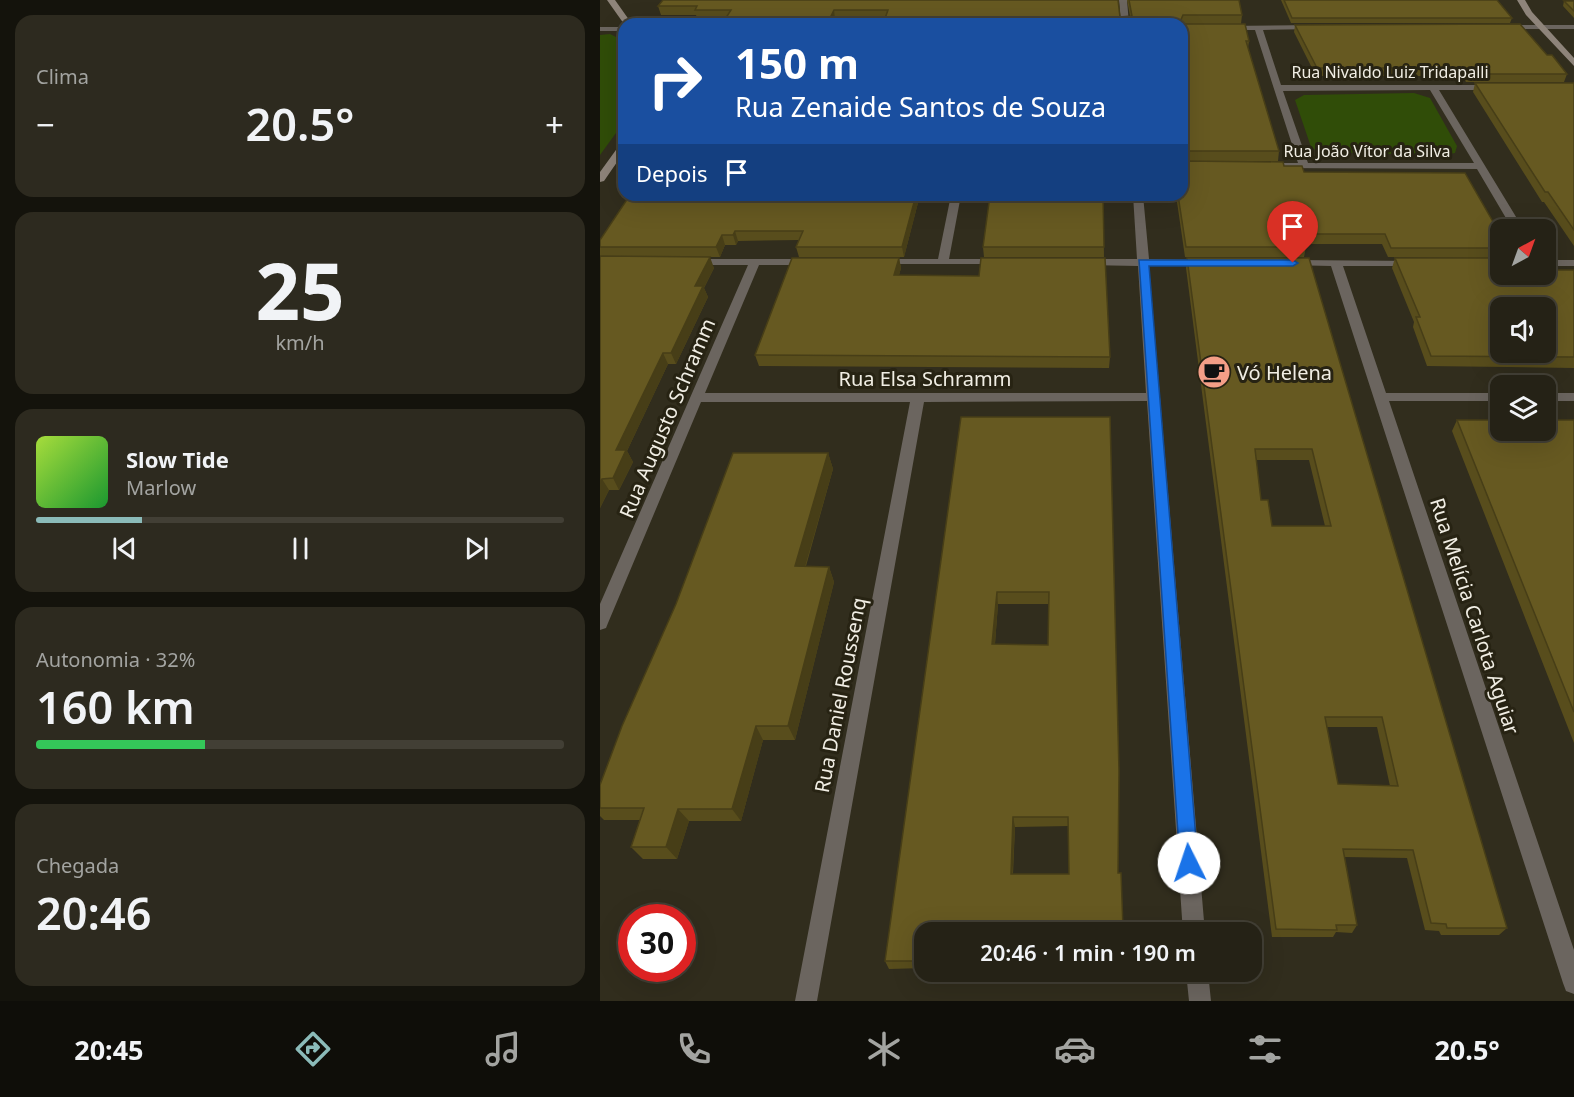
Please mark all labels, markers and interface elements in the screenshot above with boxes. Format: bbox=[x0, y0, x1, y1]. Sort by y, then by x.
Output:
text: 150 m bbox=[735, 34, 859, 91]
icon: right bbox=[636, 42, 714, 120]
street label: Rua Nivaldo Luiz Tridapalli bbox=[1291, 61, 1489, 83]
text: Clima bbox=[36, 63, 89, 90]
text: Rua Zenaide Santos de Souza bbox=[735, 88, 1106, 125]
text: 20.5° bbox=[246, 93, 354, 154]
text: − bbox=[36, 102, 55, 147]
text: + bbox=[545, 102, 564, 147]
street label: Rua João Vítor da Silva bbox=[1284, 140, 1450, 162]
icon: arrive bbox=[720, 156, 753, 189]
text: Depois bbox=[636, 158, 708, 188]
pin bbox=[1267, 201, 1318, 263]
icon: arrive bbox=[1276, 210, 1309, 243]
north arrow bbox=[1490, 219, 1556, 285]
map controls bbox=[1490, 219, 1556, 441]
text: 25 bbox=[255, 237, 345, 343]
button: sound bbox=[1490, 297, 1556, 363]
street label: Rua Augusto Schramm bbox=[613, 314, 721, 522]
text: km/h bbox=[275, 329, 325, 356]
cafe icon: Vó Helena bbox=[1196, 354, 1232, 390]
place label: Vó Helena bbox=[1237, 359, 1332, 386]
street label: Rua Elsa Schramm bbox=[839, 365, 1011, 392]
button: layers bbox=[1490, 375, 1556, 441]
text: Slow Tide bbox=[126, 444, 229, 474]
text: Marlow bbox=[126, 474, 196, 501]
street label: Rua Melícia Carlota Aguiar bbox=[1424, 494, 1526, 738]
icon: previous bbox=[108, 532, 141, 565]
icon: pause bbox=[284, 532, 317, 565]
icon: next bbox=[460, 532, 493, 565]
street label: Rua Daniel Roussenq bbox=[808, 595, 872, 795]
text: Autonomia · 32% bbox=[36, 646, 195, 673]
text: 160 km bbox=[36, 676, 195, 737]
position arrow bbox=[1157, 831, 1221, 895]
text: Chegada bbox=[36, 852, 119, 879]
text: 20:46 bbox=[36, 882, 151, 943]
speed limit sign: 30 bbox=[618, 904, 696, 982]
text: 20:46 · 1 min · 190 m bbox=[980, 937, 1196, 967]
icon: directions bbox=[292, 1028, 334, 1070]
icon: music bbox=[482, 1028, 524, 1070]
icon: phone bbox=[673, 1028, 715, 1070]
icon: climate bbox=[863, 1028, 905, 1070]
icon: car bbox=[1054, 1028, 1096, 1070]
icon: filters bbox=[1244, 1028, 1286, 1070]
text: 20:45 bbox=[74, 1031, 144, 1068]
text: 20.5° bbox=[1434, 1031, 1500, 1068]

